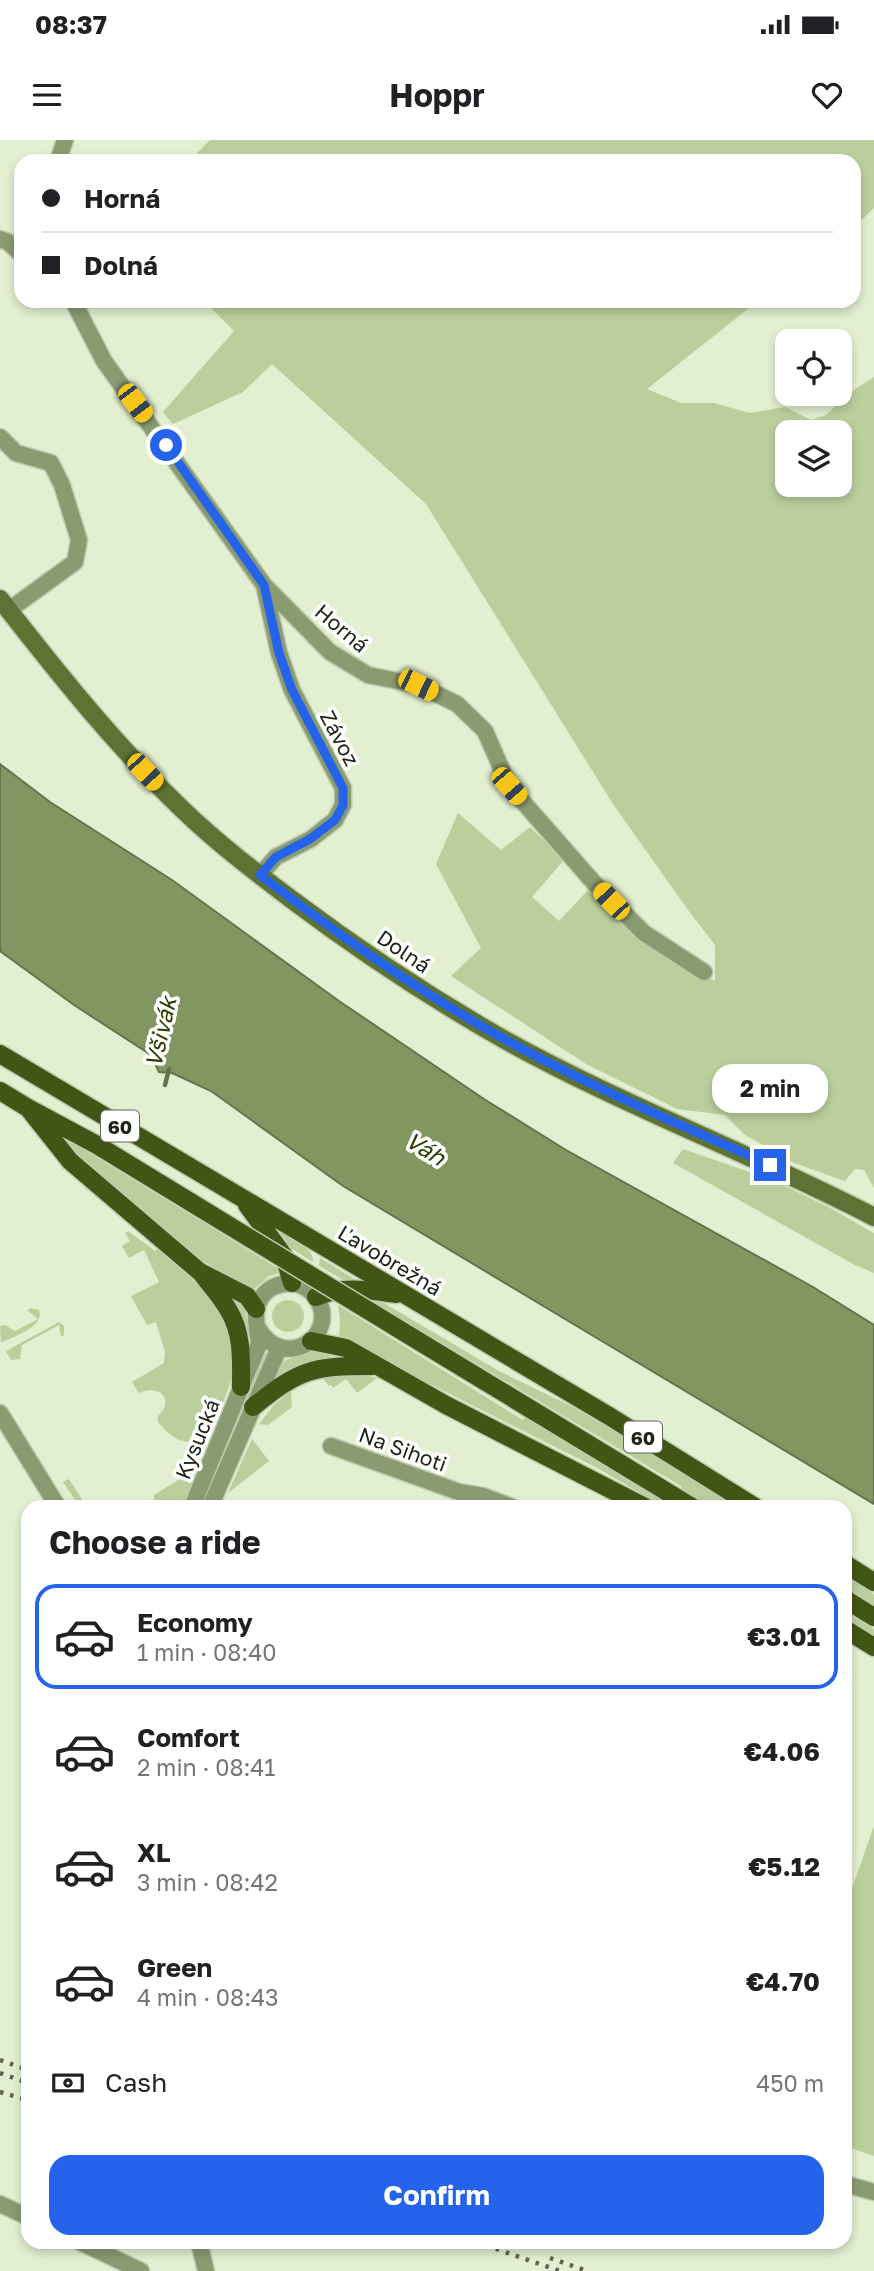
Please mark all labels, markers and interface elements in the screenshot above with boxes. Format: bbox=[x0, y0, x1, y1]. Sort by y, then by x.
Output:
text: 08:37 bbox=[35, 9, 107, 40]
icon: menu bbox=[28, 76, 66, 114]
text: Hoppr bbox=[389, 76, 485, 114]
icon: heart bbox=[808, 76, 846, 114]
text: Horná bbox=[84, 183, 160, 214]
text: Dolná bbox=[84, 250, 158, 281]
map controls bbox=[775, 329, 852, 497]
button: locate bbox=[775, 329, 852, 406]
car bbox=[114, 380, 157, 426]
button: layers bbox=[775, 420, 852, 497]
route start bbox=[150, 429, 182, 461]
street label: Horná bbox=[310, 598, 374, 658]
car bbox=[395, 666, 442, 704]
street label: Závoz bbox=[315, 706, 365, 770]
car bbox=[123, 749, 168, 795]
car bbox=[488, 763, 531, 809]
car bbox=[589, 879, 634, 923]
street label: Dolná bbox=[372, 924, 436, 978]
water label: Všivák bbox=[138, 992, 182, 1070]
callout: 2 min bbox=[712, 1063, 828, 1112]
text: 2 min bbox=[740, 1074, 800, 1102]
road number: 60 bbox=[101, 1110, 139, 1142]
water label: Váh bbox=[401, 1125, 452, 1171]
route end bbox=[754, 1149, 786, 1181]
street label: Ľavobrežná bbox=[334, 1219, 446, 1301]
street label: Kysucká bbox=[169, 1395, 225, 1483]
street label: Na Sihoti bbox=[355, 1421, 451, 1477]
road number: 60 bbox=[624, 1422, 662, 1452]
text: Choose a ride bbox=[49, 1523, 261, 1561]
icon: car bbox=[53, 1605, 116, 1668]
text: Economy bbox=[137, 1607, 253, 1638]
text: €3.01 bbox=[747, 1621, 820, 1652]
text: 1 min · 08:40 bbox=[137, 1638, 276, 1666]
icon: car bbox=[53, 1720, 116, 1783]
text: Comfort bbox=[137, 1722, 240, 1753]
text: €4.06 bbox=[744, 1736, 820, 1767]
text: 2 min · 08:41 bbox=[137, 1753, 276, 1781]
icon: car bbox=[53, 1835, 116, 1898]
text: XL bbox=[137, 1837, 171, 1868]
text: €5.12 bbox=[748, 1851, 820, 1882]
text: 3 min · 08:42 bbox=[137, 1868, 278, 1896]
icon: car bbox=[53, 1950, 116, 2013]
text: Green bbox=[137, 1952, 212, 1983]
text: €4.70 bbox=[746, 1966, 820, 1997]
text: 4 min · 08:43 bbox=[137, 1983, 279, 2011]
icon: cash bbox=[49, 2064, 87, 2102]
text: Cash bbox=[105, 2067, 167, 2098]
text: 450 m bbox=[756, 2069, 824, 2097]
button: Confirm bbox=[49, 2155, 824, 2235]

